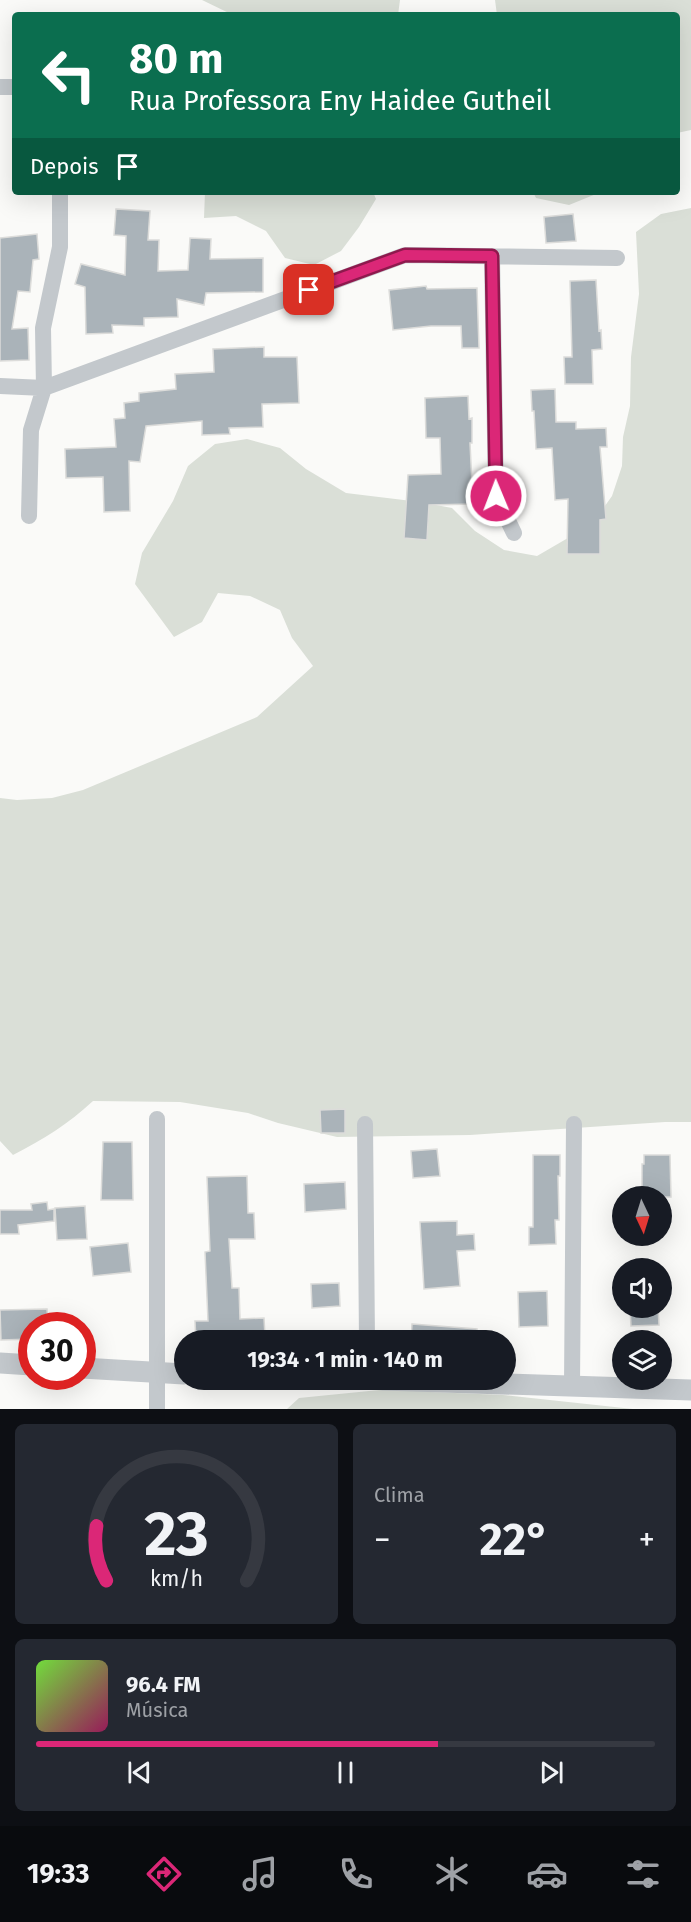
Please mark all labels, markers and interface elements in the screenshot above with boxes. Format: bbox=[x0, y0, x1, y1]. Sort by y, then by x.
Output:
text: 80 m bbox=[129, 34, 223, 84]
icon: left bbox=[30, 36, 108, 114]
text: Rua Professora Eny Haidee Gutheil bbox=[129, 85, 551, 117]
icon: arrive bbox=[111, 150, 144, 183]
text: Depois bbox=[30, 153, 99, 180]
pin bbox=[283, 264, 334, 315]
icon: arrive bbox=[292, 273, 325, 306]
position arrow bbox=[464, 464, 528, 528]
north arrow bbox=[612, 1186, 672, 1246]
map controls bbox=[612, 1186, 672, 1390]
button: sound bbox=[612, 1258, 672, 1318]
speed limit sign: 30 bbox=[18, 1312, 96, 1390]
button: layers bbox=[612, 1330, 672, 1390]
text: 19:34 · 1 min · 140 m bbox=[247, 1346, 443, 1373]
text: Clima bbox=[374, 1483, 425, 1507]
text: 23 bbox=[144, 1497, 209, 1572]
text: 22° bbox=[480, 1513, 550, 1567]
text: − bbox=[374, 1520, 391, 1560]
text: + bbox=[639, 1520, 655, 1560]
text: km/h bbox=[150, 1566, 203, 1592]
text: 96.4 FM bbox=[126, 1671, 201, 1698]
text: Música bbox=[126, 1698, 188, 1722]
icon: previous bbox=[123, 1756, 156, 1789]
icon: pause bbox=[329, 1756, 362, 1789]
icon: next bbox=[535, 1756, 568, 1789]
icon: directions bbox=[143, 1853, 185, 1895]
icon: music bbox=[239, 1853, 281, 1895]
icon: phone bbox=[335, 1853, 377, 1895]
icon: climate bbox=[431, 1853, 473, 1895]
icon: car bbox=[526, 1853, 568, 1895]
icon: filters bbox=[622, 1853, 664, 1895]
text: 19:33 bbox=[27, 1858, 90, 1890]

